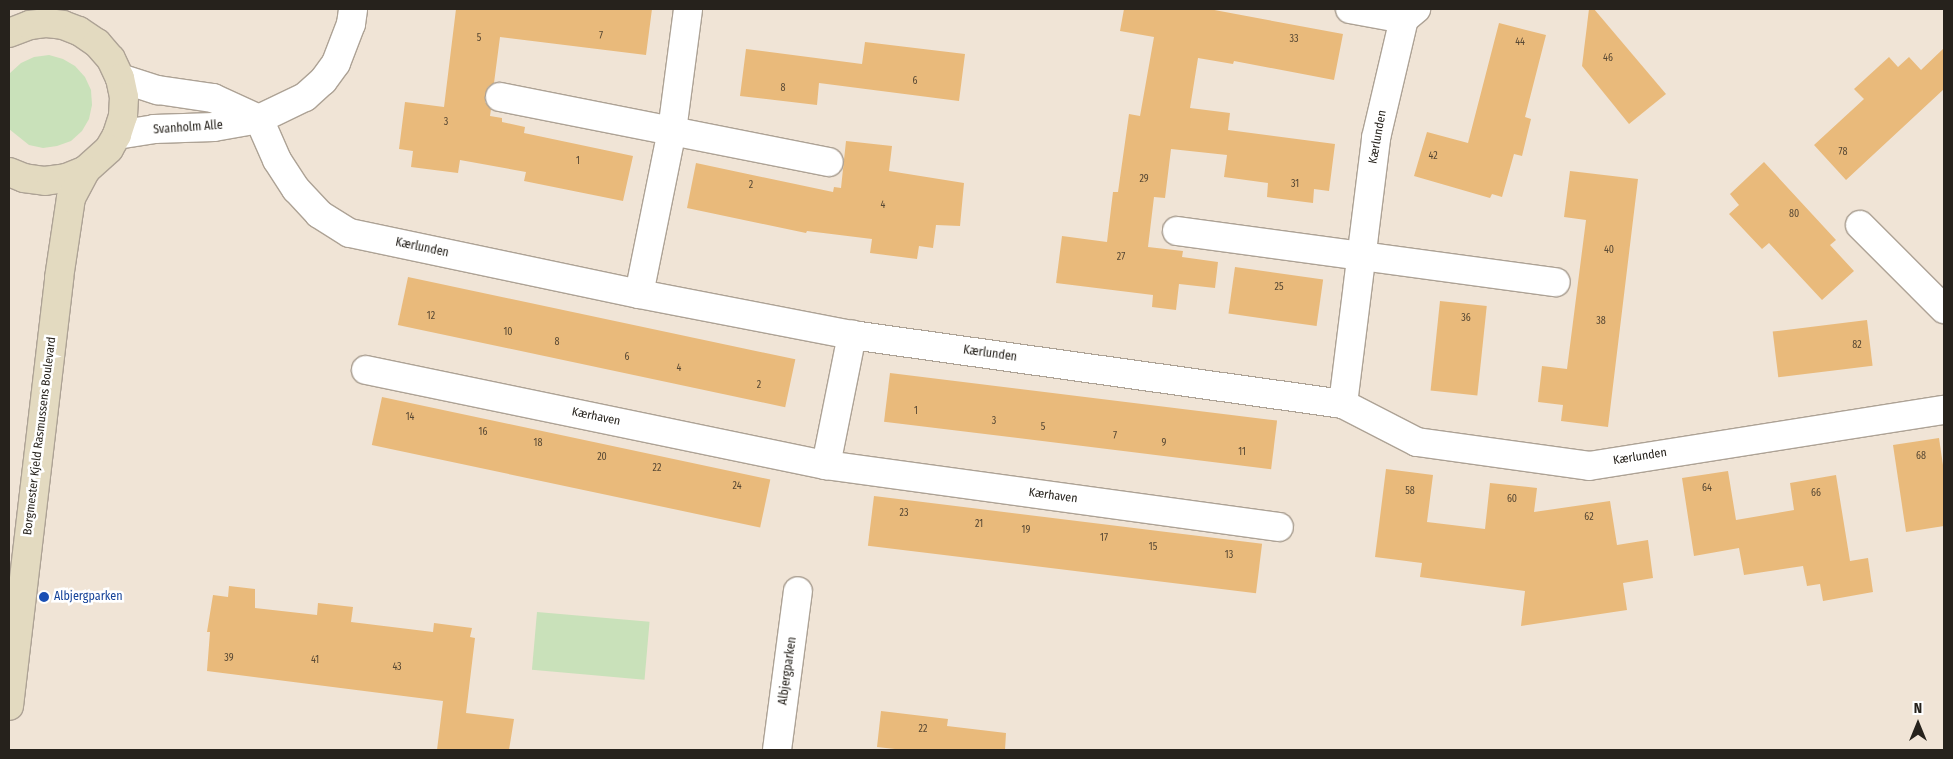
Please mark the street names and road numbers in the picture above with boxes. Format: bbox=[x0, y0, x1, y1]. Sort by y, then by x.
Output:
street label: Kærlunden bbox=[1366, 109, 1390, 165]
street label: Svanholm Alle bbox=[153, 118, 223, 138]
street label: Kærlunden bbox=[394, 235, 450, 261]
street label: Borgmester Kjeld Rasmussens Boulevard bbox=[21, 336, 59, 536]
street label: Kærlunden bbox=[962, 343, 1018, 365]
street label: Kærhaven bbox=[570, 405, 622, 429]
street label: Kærlunden bbox=[1612, 446, 1668, 468]
street label: Kærhaven bbox=[1028, 485, 1078, 507]
street label: Albjergparken bbox=[776, 636, 800, 706]

